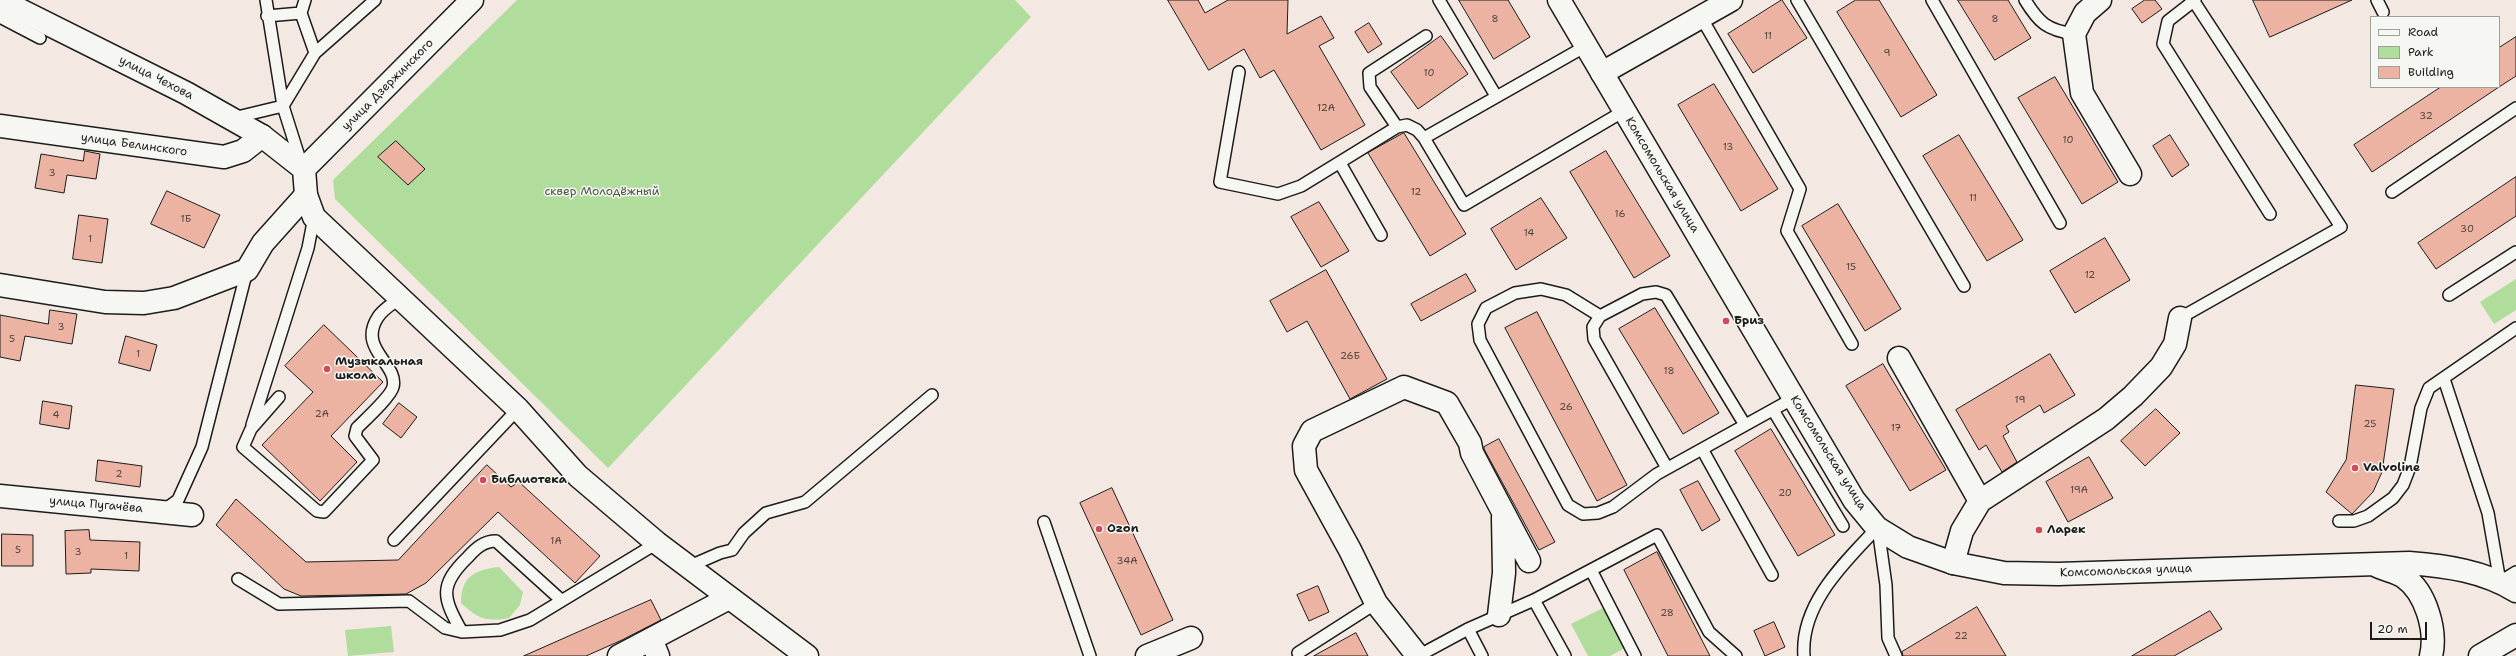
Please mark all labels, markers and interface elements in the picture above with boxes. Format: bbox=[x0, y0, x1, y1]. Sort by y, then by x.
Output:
house number: 8 bbox=[1492, 13, 1498, 25]
house number: 8 bbox=[1992, 13, 1998, 25]
legend bbox=[2370, 16, 2500, 88]
text: Road bbox=[2408, 24, 2438, 40]
house number: 11 bbox=[1764, 30, 1772, 42]
street label: улица Дзержинского bbox=[339, 36, 437, 134]
text: Park bbox=[2408, 44, 2434, 60]
house number: 9 bbox=[1884, 47, 1890, 59]
street label: улица Чехова bbox=[116, 53, 196, 103]
text: Building bbox=[2408, 64, 2454, 80]
house number: 10 bbox=[1424, 67, 1434, 79]
house number: 12А bbox=[1317, 102, 1335, 114]
house number: 32 bbox=[2419, 110, 2433, 122]
street label: Комсомольская улица bbox=[1622, 115, 1702, 235]
street label: улица Белинского bbox=[80, 130, 188, 160]
house number: 10 bbox=[2063, 134, 2073, 146]
house number: 13 bbox=[1723, 141, 1733, 153]
house number: 3 bbox=[49, 167, 55, 179]
park label: сквер Молодёжный bbox=[544, 185, 660, 199]
house number: 12 bbox=[1411, 186, 1421, 198]
house number: 11 bbox=[1969, 192, 1977, 204]
house number: 16 bbox=[1615, 208, 1625, 220]
house number: 1Б bbox=[181, 213, 191, 225]
house number: 30 bbox=[2460, 223, 2474, 235]
house number: 14 bbox=[1524, 227, 1534, 239]
house number: 1 bbox=[88, 233, 92, 245]
house number: 15 bbox=[1846, 261, 1856, 273]
house number: 12 bbox=[2085, 269, 2095, 281]
place label: Бриз bbox=[1734, 314, 1764, 328]
marker: Бриз bbox=[1721, 316, 1731, 326]
house number: 3 bbox=[58, 321, 64, 333]
house number: 5 bbox=[9, 333, 15, 345]
house number: 1 bbox=[136, 348, 140, 360]
house number: 26Б bbox=[1340, 350, 1360, 362]
place label: Музыкальная школа bbox=[335, 355, 423, 383]
marker: Музыкальная школа bbox=[322, 364, 332, 374]
house number: 18 bbox=[1663, 365, 1675, 377]
street label: Комсомольская улица bbox=[1787, 393, 1869, 513]
house number: 19 bbox=[2015, 394, 2025, 406]
house number: 26 bbox=[1559, 401, 1573, 413]
house number: 2А bbox=[315, 408, 329, 420]
house number: 4 bbox=[53, 409, 59, 421]
house number: 25 bbox=[2364, 418, 2376, 430]
house number: 17 bbox=[1891, 422, 1901, 434]
place label: Valvoline bbox=[2363, 461, 2420, 475]
marker: Valvoline bbox=[2350, 463, 2360, 473]
house number: 2 bbox=[116, 468, 122, 480]
place label: Библиотека bbox=[491, 473, 567, 487]
marker: Библиотека bbox=[478, 475, 488, 485]
house number: 19А bbox=[2070, 484, 2088, 496]
house number: 20 bbox=[1778, 487, 1792, 499]
street label: улица Пугачёва bbox=[49, 494, 143, 516]
place label: Ozon bbox=[1107, 522, 1139, 536]
place label: Ларек bbox=[2047, 523, 2086, 537]
marker: Ozon bbox=[1094, 524, 1104, 534]
marker: Ларек bbox=[2034, 525, 2044, 535]
house number: 1А bbox=[550, 535, 562, 547]
house number: 5 bbox=[15, 544, 21, 556]
house number: 3 bbox=[75, 546, 81, 558]
house number: 1 bbox=[124, 550, 128, 562]
house number: 34А bbox=[1117, 555, 1137, 567]
street label: Комсомольская улица bbox=[2060, 561, 2192, 581]
house number: 28 bbox=[1660, 607, 1674, 619]
scale bar bbox=[2372, 614, 2429, 640]
text: 20 m bbox=[2377, 621, 2408, 637]
house number: 22 bbox=[1954, 630, 1968, 642]

